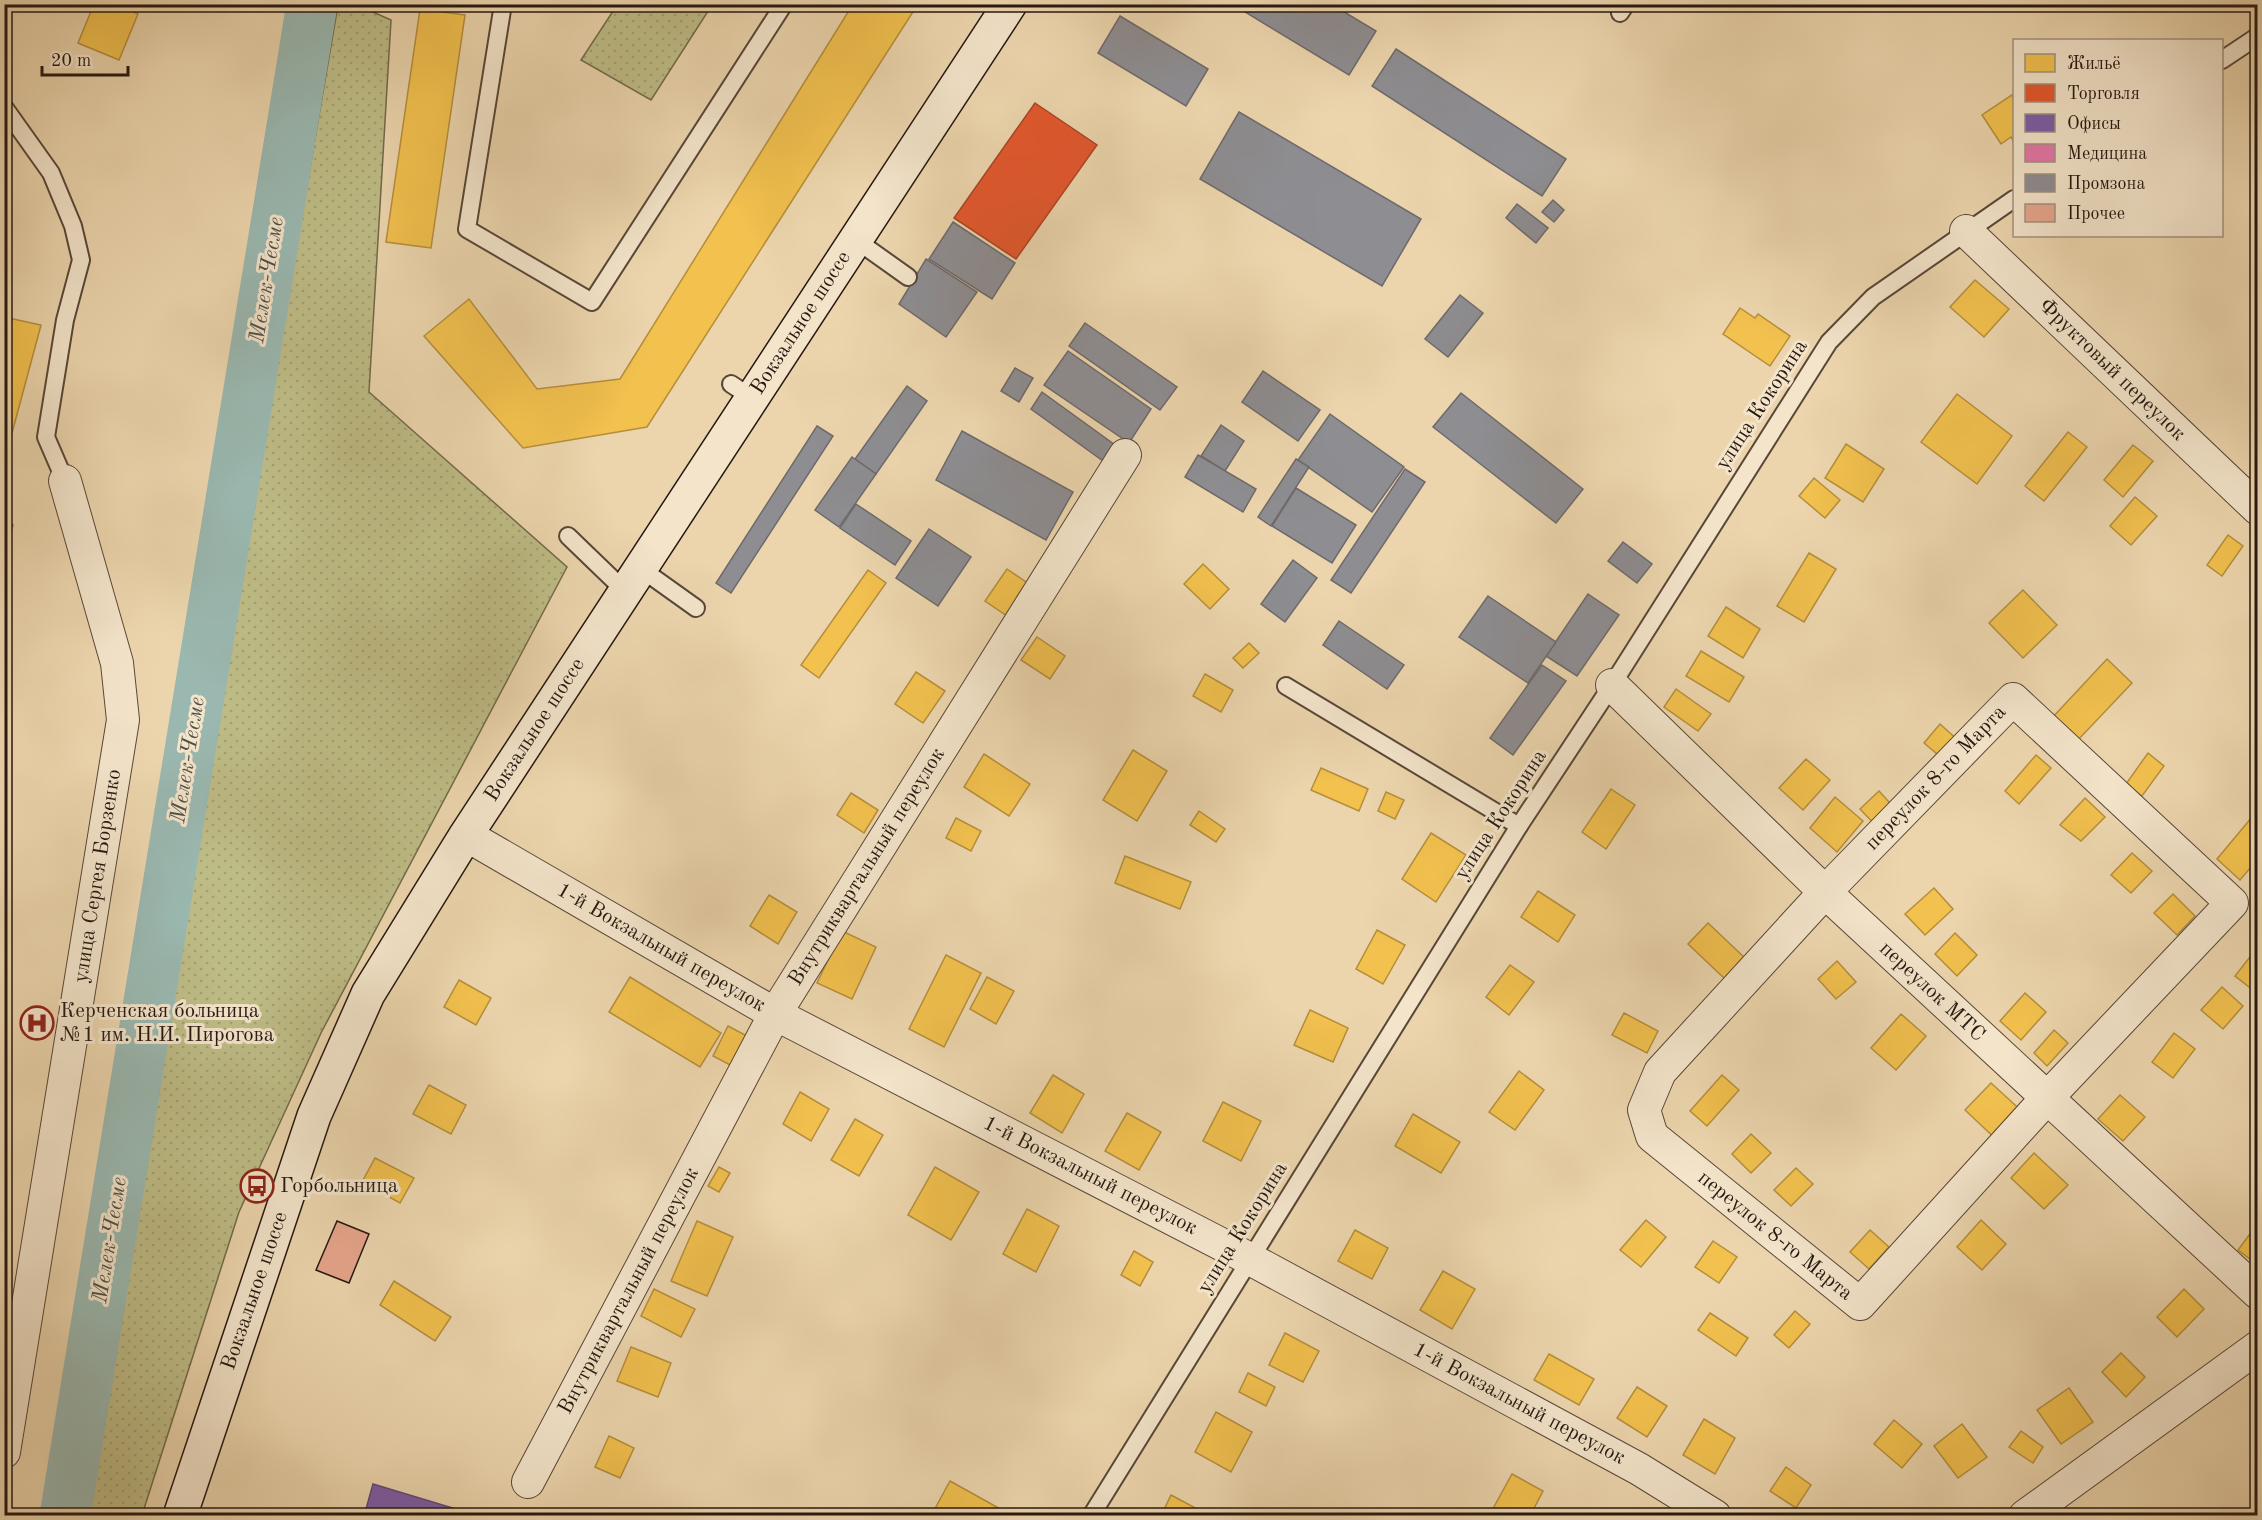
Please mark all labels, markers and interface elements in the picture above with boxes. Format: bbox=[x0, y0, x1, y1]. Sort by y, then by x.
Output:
scale bar bbox=[42, 39, 128, 77]
legend bbox=[2013, 39, 2223, 237]
text: 20 m bbox=[51, 52, 91, 70]
text: Жильё bbox=[2067, 55, 2121, 73]
text: Торговля bbox=[2067, 85, 2140, 103]
text: Офисы bbox=[2067, 115, 2121, 134]
text: Медицина bbox=[2067, 145, 2147, 163]
text: Промзона bbox=[2067, 175, 2145, 193]
text: Прочее bbox=[2067, 205, 2125, 223]
water label: Мелек-Чесме bbox=[246, 215, 288, 346]
street label: Вокзальное шоссе bbox=[747, 248, 855, 398]
street label: Фруктовый переулок bbox=[2035, 295, 2190, 445]
street label: улица Кокорина bbox=[1712, 336, 1812, 474]
street label: Вокзальное шоссе bbox=[481, 655, 589, 805]
water label: Мелек-Чесме bbox=[167, 695, 209, 826]
street label: переулок 8-го Марта bbox=[1862, 701, 2010, 855]
street label: Внутриквартальный переулок bbox=[785, 744, 949, 990]
street label: улица Кокорина bbox=[1451, 746, 1551, 884]
street label: улица Сергея Борзенко bbox=[71, 768, 125, 984]
street label: 1-й Вокзальный переулок bbox=[553, 880, 769, 1017]
street label: переулок МТС bbox=[1875, 938, 1989, 1046]
place label: Керченская больница №1 им. Н.И. Пирогова bbox=[60, 1001, 274, 1046]
hospital icon: Керченская больница №1 им. Н.И. Пирогова bbox=[19, 1005, 55, 1041]
street label: 1-й Вокзальный переулок bbox=[980, 1113, 1201, 1239]
street label: улица Кокорина bbox=[1194, 1159, 1292, 1297]
street label: Внутриквартальный переулок bbox=[555, 1164, 703, 1418]
street label: переулок 8-го Марта bbox=[1694, 1167, 1856, 1305]
bus stop icon: Горбольница bbox=[239, 1168, 275, 1204]
water label: Мелек-Чесме bbox=[89, 1175, 131, 1306]
place label: Горбольница bbox=[280, 1176, 398, 1197]
street label: Вокзальное шоссе bbox=[218, 1209, 292, 1373]
street label: 1-й Вокзальный переулок bbox=[1409, 1339, 1629, 1469]

